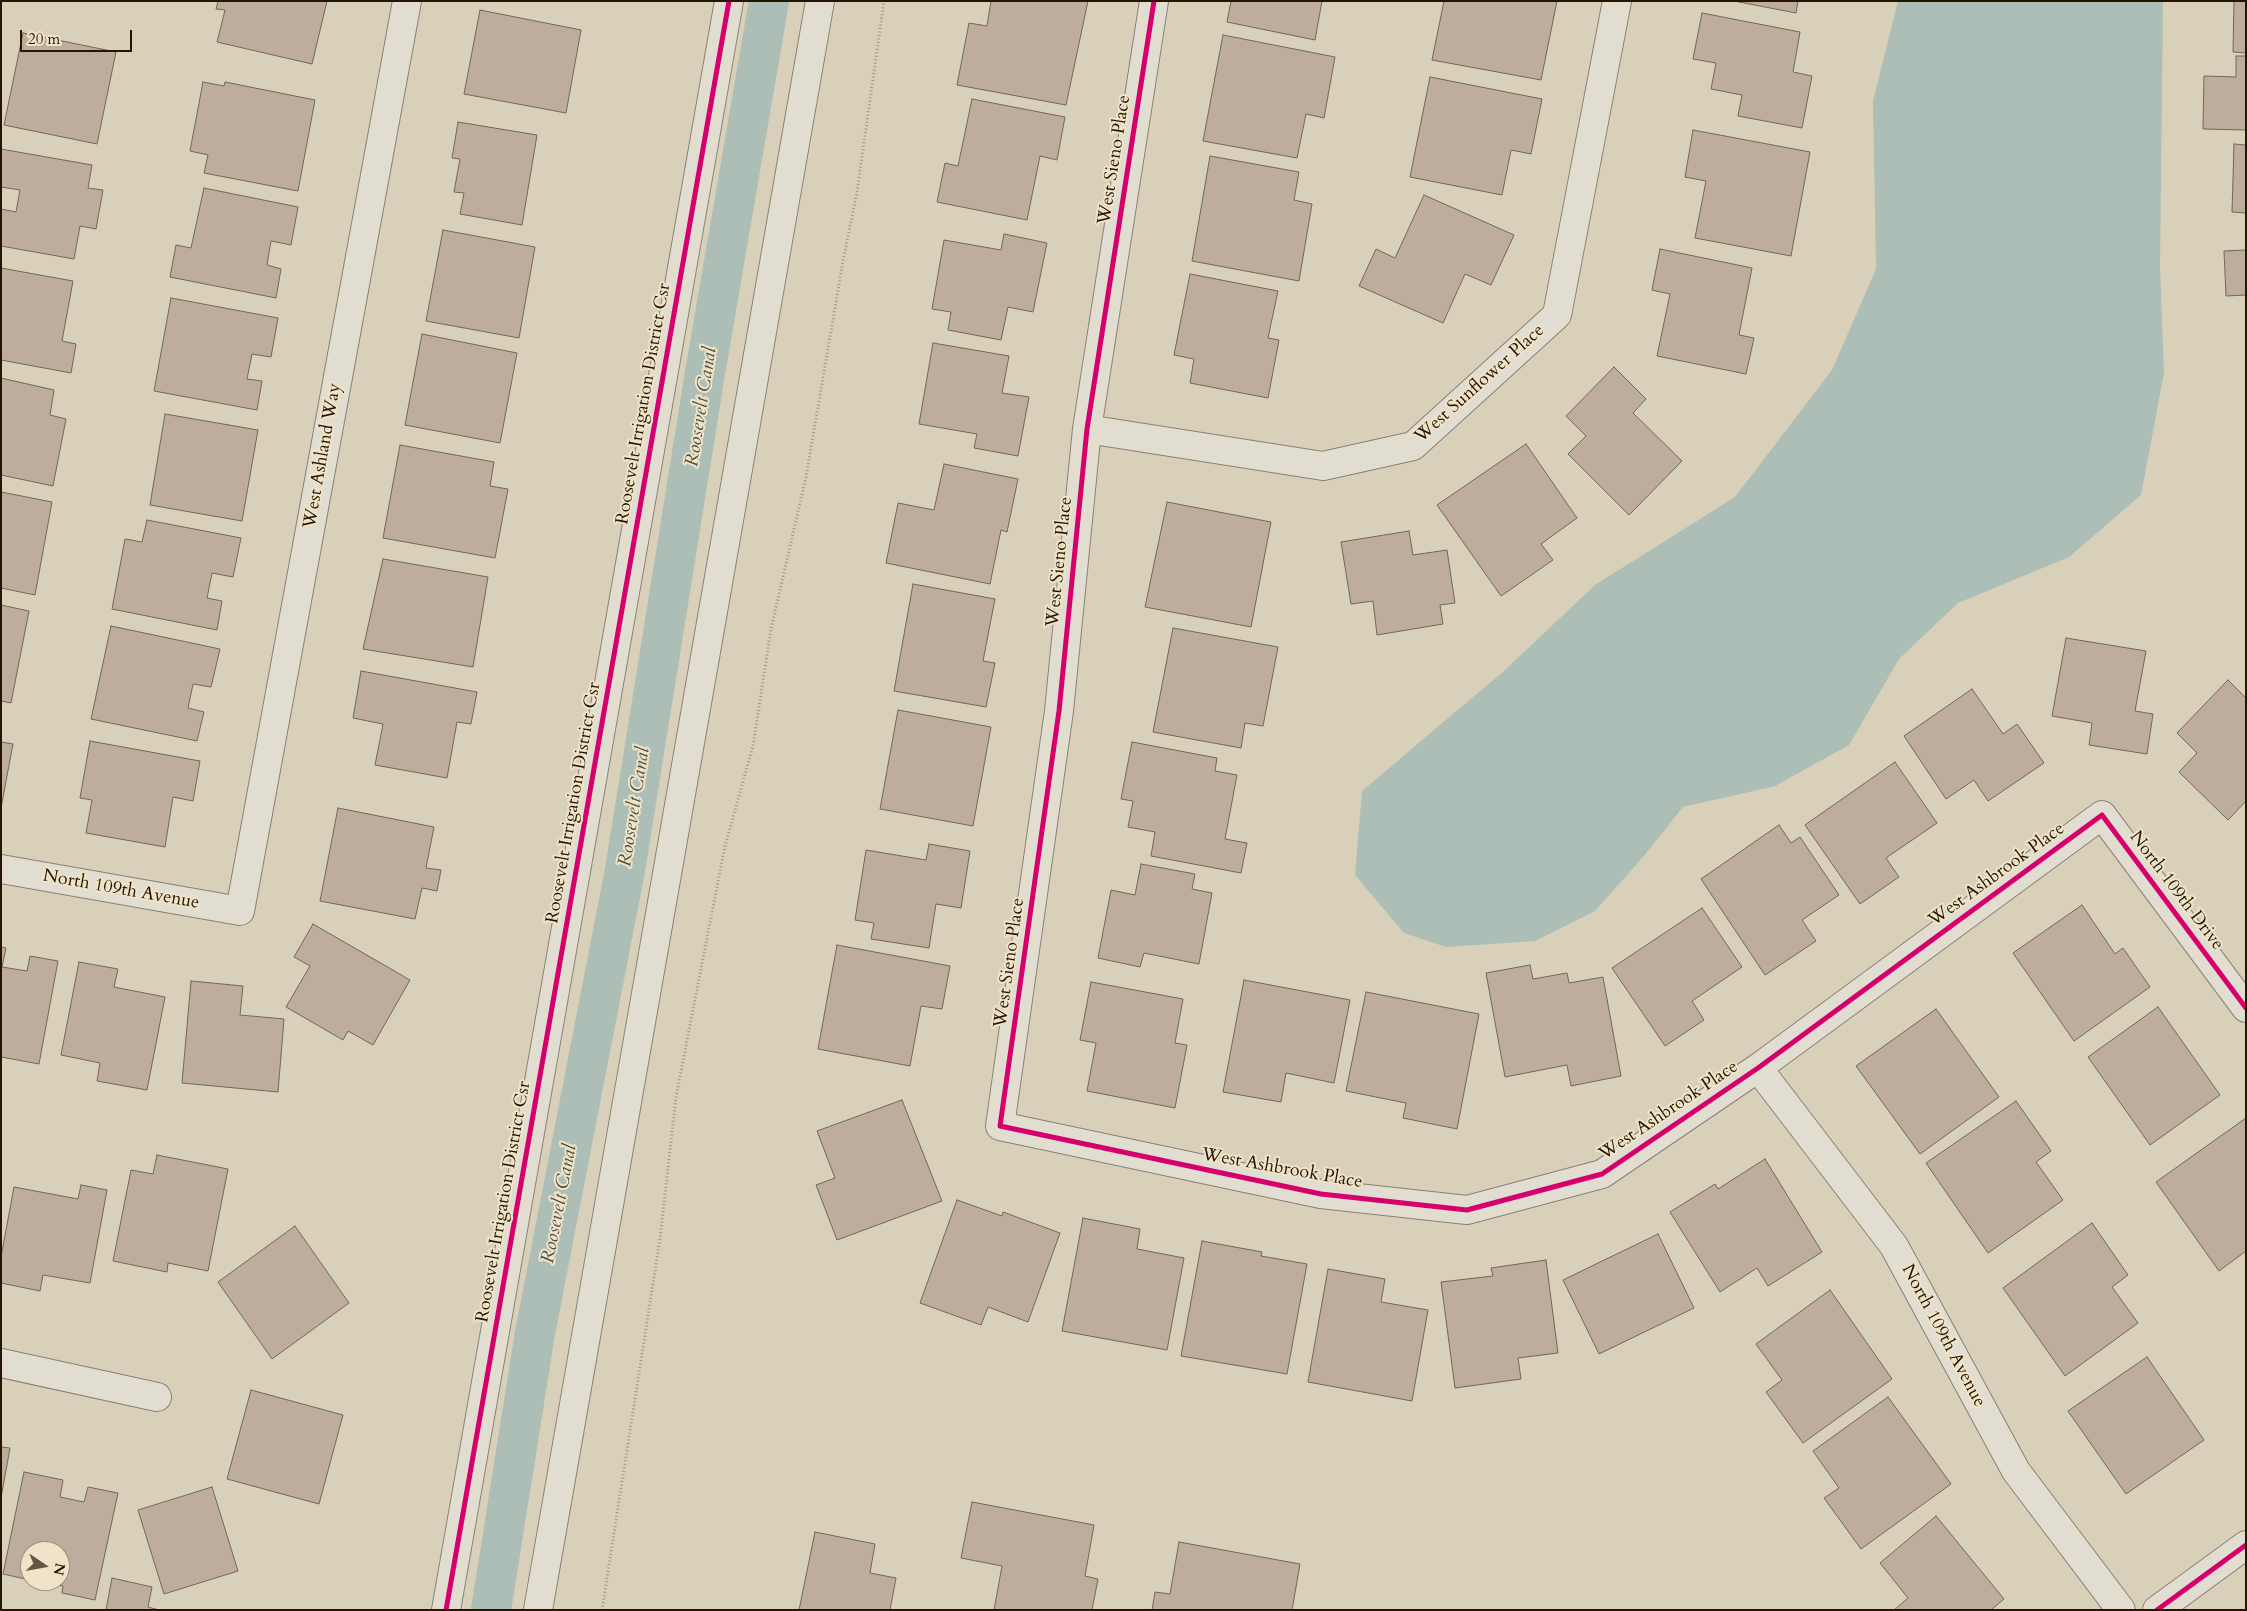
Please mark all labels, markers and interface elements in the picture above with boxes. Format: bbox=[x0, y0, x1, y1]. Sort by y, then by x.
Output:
scale bar bbox=[22, 20, 135, 52]
text: 20 m bbox=[28, 29, 60, 49]
street label: West Sieno Place bbox=[1094, 94, 1136, 226]
street label: Roosevelt Irrigation District Csr bbox=[612, 282, 676, 526]
street label: West Sunflower Place bbox=[1411, 320, 1549, 448]
water label: Roosevelt Canal bbox=[681, 346, 723, 468]
street label: West Ashland Way bbox=[300, 382, 346, 530]
street label: West Sieno Place bbox=[1042, 496, 1078, 628]
street label: Roosevelt Irrigation District Csr bbox=[542, 681, 606, 925]
water label: Roosevelt Canal bbox=[614, 746, 656, 868]
street label: West Ashbrook Place bbox=[1925, 818, 2069, 932]
street label: North 109th Drive bbox=[2124, 827, 2228, 955]
street label: North 109th Avenue bbox=[41, 866, 201, 914]
street label: West Sieno Place bbox=[990, 897, 1030, 1029]
street label: West Ashbrook Place bbox=[1595, 1057, 1743, 1165]
street label: Roosevelt Irrigation District Csr bbox=[472, 1080, 536, 1324]
water label: Roosevelt Canal bbox=[537, 1143, 583, 1265]
street label: West Ashbrook Place bbox=[1200, 1144, 1364, 1194]
street label: North 109th Avenue bbox=[1896, 1261, 1990, 1411]
north arrow bbox=[20, 1541, 70, 1591]
text: N bbox=[49, 1561, 70, 1577]

